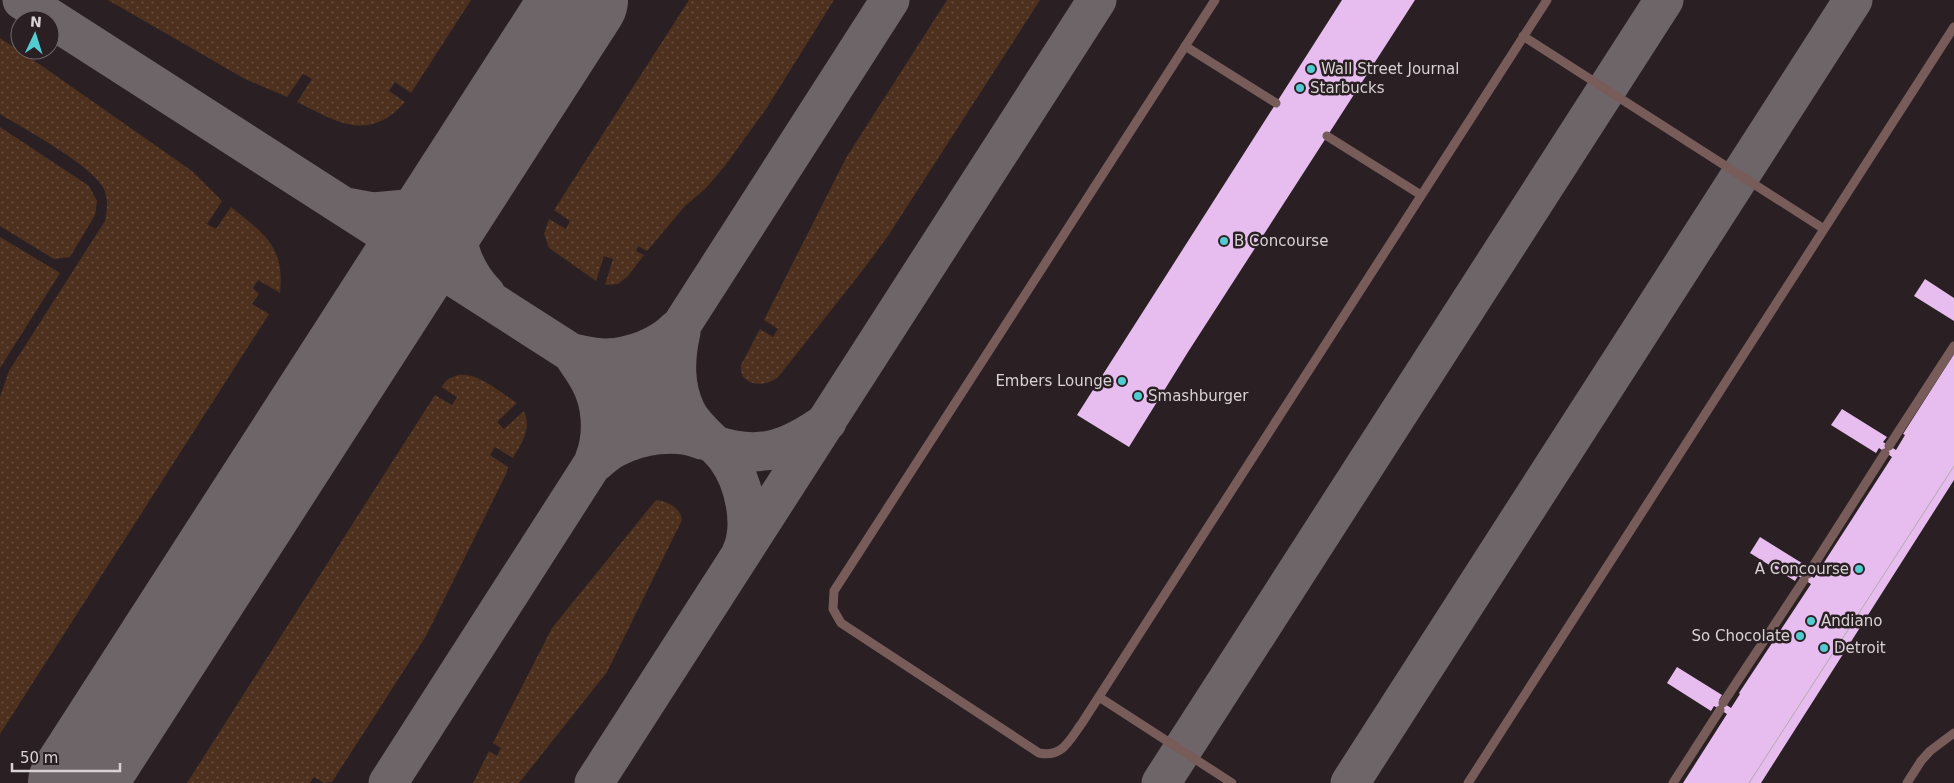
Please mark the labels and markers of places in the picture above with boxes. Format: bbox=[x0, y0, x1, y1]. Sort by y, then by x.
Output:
place label: Wall Street Journal bbox=[1321, 60, 1459, 78]
marker: Wall Street Journal bbox=[1305, 63, 1317, 75]
place label: Starbucks bbox=[1310, 79, 1385, 97]
marker: Starbucks bbox=[1294, 82, 1306, 94]
place label: B Concourse bbox=[1234, 232, 1328, 250]
marker: B Concourse bbox=[1218, 235, 1230, 247]
place label: Embers Lounge bbox=[995, 372, 1112, 390]
marker: Embers Lounge bbox=[1116, 375, 1128, 387]
place label: Smashburger bbox=[1148, 387, 1249, 405]
marker: Smashburger bbox=[1132, 390, 1144, 402]
place label: A Concourse bbox=[1755, 560, 1849, 578]
marker: A Concourse bbox=[1853, 563, 1865, 575]
place label: Andiano bbox=[1821, 612, 1882, 630]
marker: Andiano bbox=[1805, 615, 1817, 627]
place label: So Chocolate bbox=[1691, 627, 1790, 645]
marker: So Chocolate bbox=[1794, 630, 1806, 642]
place label: Detroit bbox=[1834, 639, 1886, 657]
marker: Detroit bbox=[1818, 642, 1830, 654]

